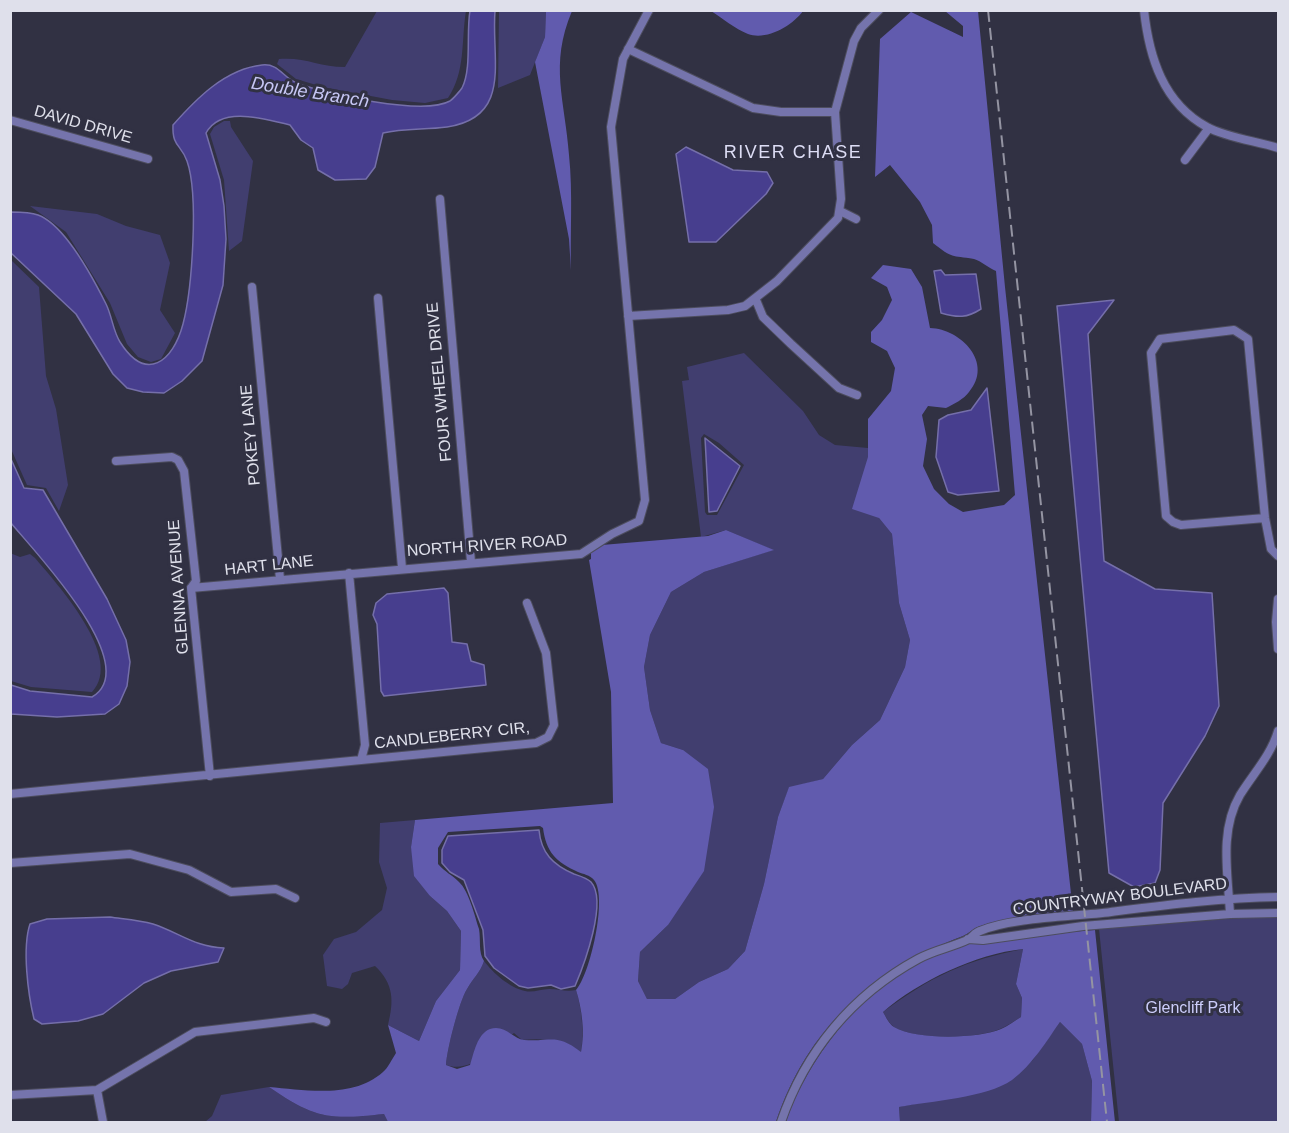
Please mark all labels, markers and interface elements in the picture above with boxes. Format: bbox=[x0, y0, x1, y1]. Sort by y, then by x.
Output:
water label: Double Branch bbox=[250, 73, 370, 113]
street label: DAVID DRIVE bbox=[32, 102, 134, 148]
district label: RIVER CHASE bbox=[724, 142, 862, 164]
street label: FOUR WHEEL DRIVE bbox=[423, 301, 457, 463]
street label: POKEY LANE bbox=[237, 384, 265, 486]
street label: GLENNA AVENUE bbox=[165, 519, 193, 655]
street label: NORTH RIVER ROAD bbox=[406, 531, 568, 561]
street label: HART LANE bbox=[223, 552, 315, 580]
street label: CANDLEBERRY CIR, bbox=[373, 718, 531, 754]
street label: COUNTRYWAY BOULEVARD bbox=[1012, 874, 1228, 920]
park label: Glencliff Park bbox=[1146, 999, 1240, 1019]

